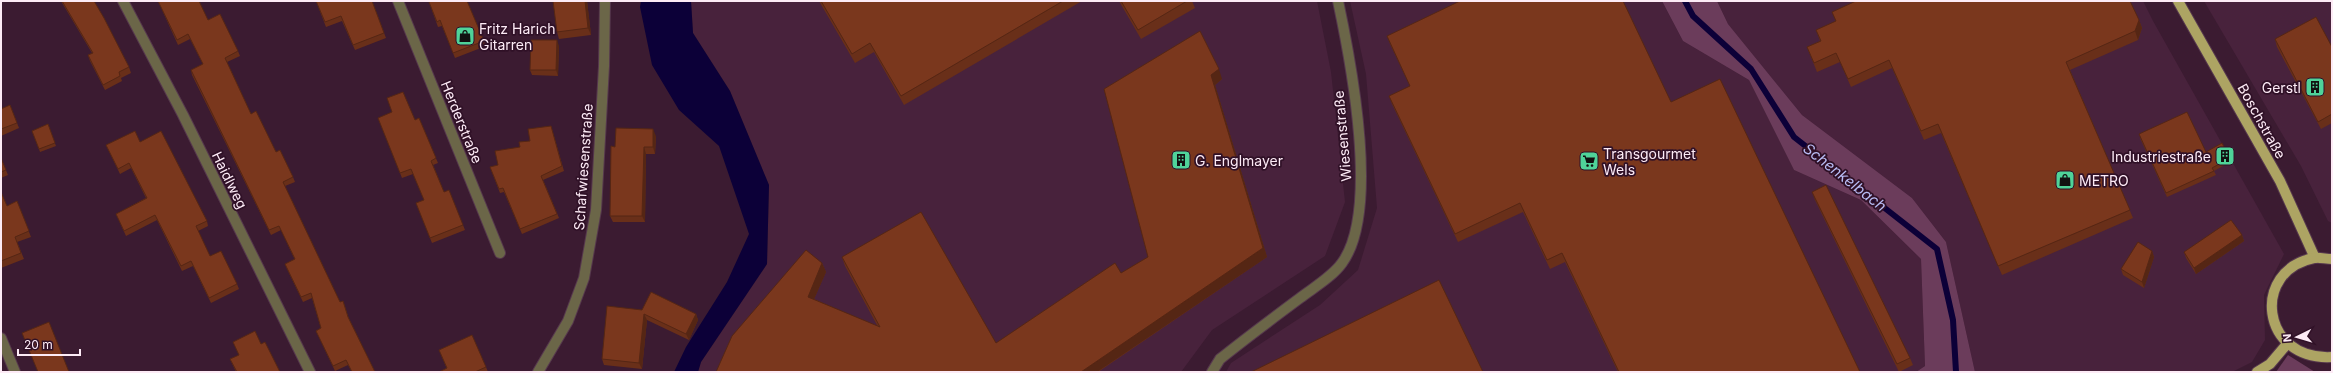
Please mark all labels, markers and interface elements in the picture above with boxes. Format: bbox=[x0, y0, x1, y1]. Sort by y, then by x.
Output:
place label: Fritz Harich Gitarren bbox=[479, 20, 555, 53]
shop icon: Fritz Harich Gitarren bbox=[454, 25, 476, 47]
building icon: Gerstl bbox=[2304, 76, 2326, 98]
street label: Herderstraße bbox=[438, 78, 486, 166]
place label: Gerstl bbox=[2262, 79, 2301, 96]
street label: Boschstraße bbox=[2234, 81, 2290, 161]
street label: Wiesenstraße bbox=[1330, 90, 1354, 182]
street label: Schafwiesenstraße bbox=[570, 103, 596, 231]
water label: Schenkelbach bbox=[1800, 139, 1891, 216]
place label: Transgourmet Wels bbox=[1603, 145, 1696, 178]
building icon: Industriestraße bbox=[2214, 145, 2236, 167]
place label: Industriestraße bbox=[2111, 148, 2211, 165]
street label: Haidlweg bbox=[209, 149, 251, 211]
building icon: G. Englmayer bbox=[1170, 149, 1192, 171]
supermarket icon: Transgourmet Wels bbox=[1578, 150, 1600, 172]
place label: G. Englmayer bbox=[1195, 152, 1283, 169]
shop icon: METRO bbox=[2054, 169, 2076, 191]
place label: METRO bbox=[2079, 172, 2129, 189]
north arrow bbox=[2277, 317, 2317, 357]
scale bar bbox=[18, 331, 80, 357]
text: N bbox=[2280, 333, 2294, 343]
text: 20 m bbox=[24, 337, 53, 352]

